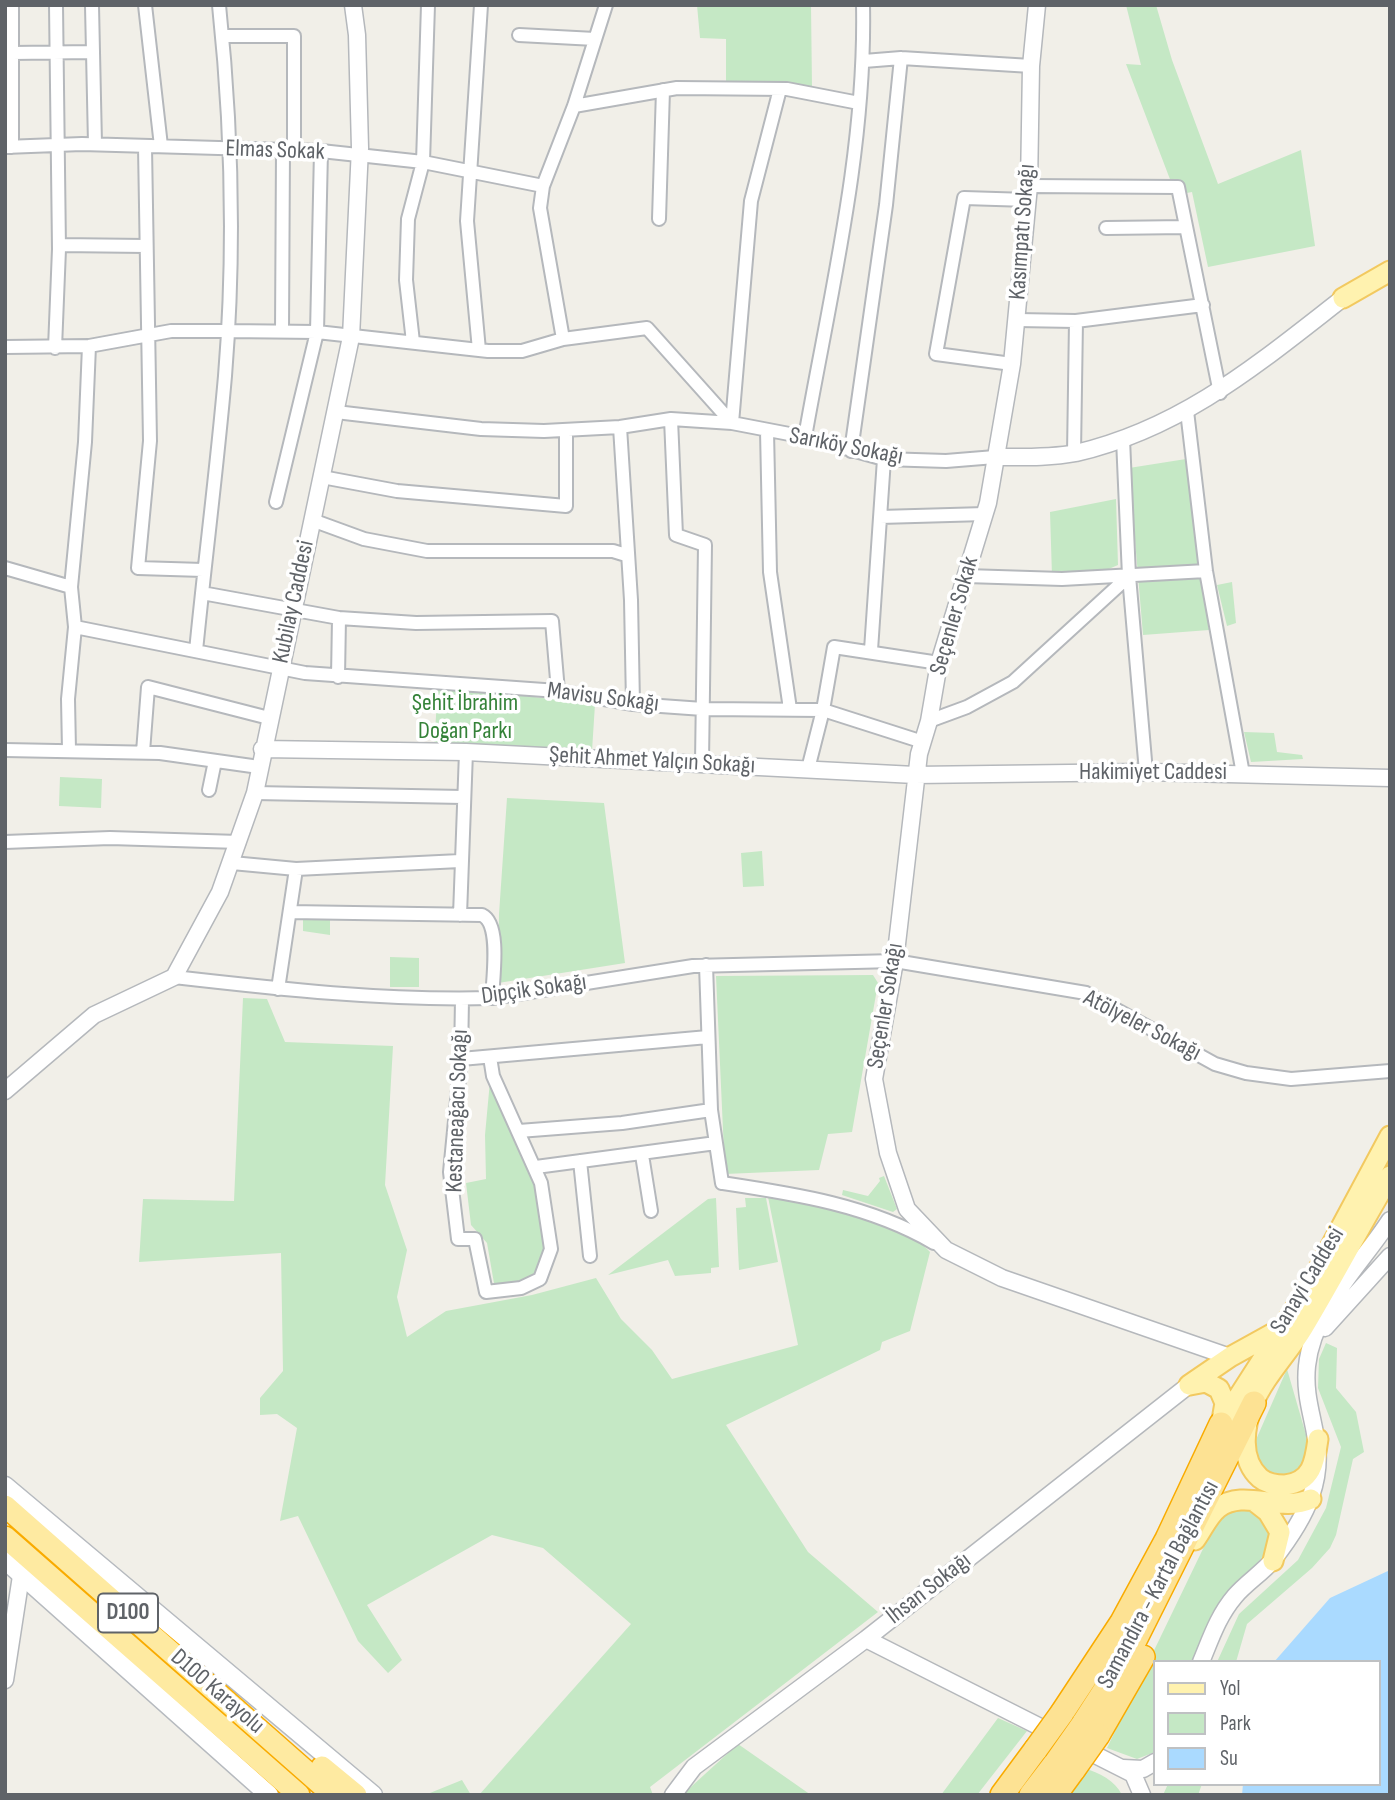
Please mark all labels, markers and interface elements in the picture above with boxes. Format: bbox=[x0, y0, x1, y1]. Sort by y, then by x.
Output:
street label: Elmas Sokak bbox=[225, 135, 325, 167]
street label: Kasımpatı Sokağı bbox=[1004, 163, 1042, 301]
street label: Sarıköy Sokağı bbox=[787, 422, 905, 472]
street label: Kubilay Caddesi bbox=[267, 538, 321, 666]
street label: Seçenler Sokak bbox=[924, 553, 986, 679]
street label: Mavisu Sokağı bbox=[546, 677, 660, 719]
park label: Şehit İbrahim Doğan Parkı bbox=[412, 690, 518, 746]
street label: Şehit Ahmet Yalçın Sokağı bbox=[548, 741, 756, 781]
street label: Hakimiyet Caddesi bbox=[1079, 759, 1227, 787]
street label: Seçenler Sokağı bbox=[862, 941, 910, 1071]
street label: Dipçik Sokağı bbox=[480, 968, 588, 1012]
street label: Atölyeler Sokağı bbox=[1078, 984, 1206, 1068]
street label: Kestaneağacı Sokağı bbox=[441, 1029, 475, 1193]
street label: Sanayi Caddesi bbox=[1265, 1222, 1351, 1340]
street label: Samandıra - Kartal Bağlantısı bbox=[1092, 1476, 1226, 1694]
street label: İhsan Sokağı bbox=[881, 1547, 977, 1631]
road number: D100 bbox=[98, 1594, 158, 1632]
street label: D100 Karayolu bbox=[164, 1644, 270, 1740]
legend bbox=[1154, 1660, 1381, 1786]
text: Yol bbox=[1220, 1676, 1240, 1701]
text: Park bbox=[1220, 1711, 1251, 1736]
text: Su bbox=[1220, 1746, 1238, 1771]

